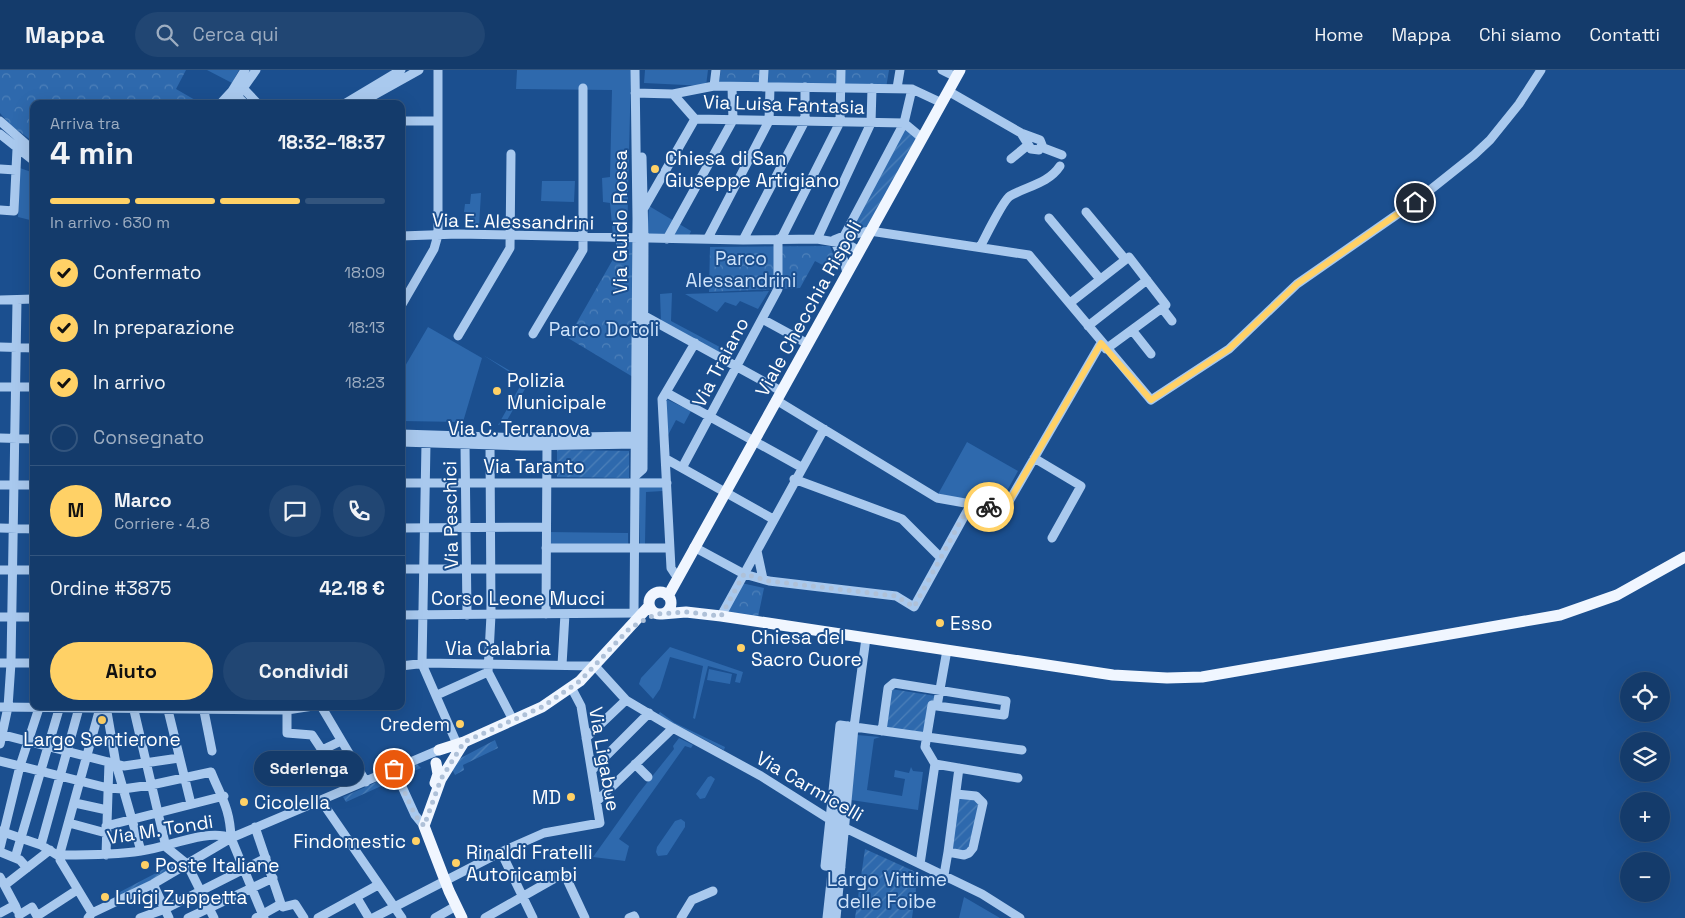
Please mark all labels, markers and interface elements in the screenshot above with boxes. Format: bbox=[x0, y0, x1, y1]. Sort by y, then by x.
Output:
search box bbox=[135, 12, 485, 57]
text: Mappa bbox=[25, 19, 105, 50]
icon: search bbox=[153, 21, 181, 49]
text: Cerca qui bbox=[193, 22, 279, 47]
text: Home bbox=[1314, 23, 1364, 46]
text: Mappa bbox=[1392, 23, 1451, 46]
text: Chi siamo bbox=[1479, 23, 1561, 46]
text: Contatti bbox=[1589, 23, 1660, 46]
street label: Via Luisa Fantasia bbox=[703, 89, 865, 120]
text: Arriva tra bbox=[50, 113, 120, 134]
text: 18:32–18:37 bbox=[278, 130, 385, 155]
text: 4 min bbox=[50, 133, 134, 173]
place label: Chiesa di San Giuseppe Artigiano bbox=[665, 146, 839, 193]
street label: Via Guido Rossa bbox=[608, 150, 633, 294]
marker: Chiesa di San Giuseppe Artigiano bbox=[649, 163, 661, 175]
pin bbox=[1394, 181, 1436, 223]
icon: home bbox=[1401, 188, 1429, 216]
street label: Via E. Alessandrini bbox=[432, 208, 594, 235]
text: In arrivo · 630 m bbox=[50, 212, 170, 233]
street label: Viale Checchia Rispoli bbox=[750, 216, 867, 401]
park label: Parco Alessandrini bbox=[686, 246, 796, 293]
icon: check bbox=[50, 259, 78, 287]
text: Confermato bbox=[93, 260, 201, 285]
text: 18:09 bbox=[344, 262, 385, 283]
street label: Via Traiano bbox=[686, 313, 755, 411]
icon: check bbox=[50, 314, 78, 342]
text: In preparazione bbox=[93, 315, 235, 340]
text: 18:13 bbox=[348, 317, 385, 338]
park label: Parco Dotoli bbox=[549, 317, 659, 342]
place label: Polizia Municipale bbox=[507, 368, 606, 415]
icon: check bbox=[50, 369, 78, 397]
text: In arrivo bbox=[93, 370, 166, 395]
text: 18:23 bbox=[345, 372, 385, 393]
marker: Polizia Municipale bbox=[491, 385, 503, 397]
street label: Via C. Terranova bbox=[448, 416, 590, 441]
text: Consegnato bbox=[93, 425, 204, 450]
street label: Via Taranto bbox=[483, 454, 585, 479]
street label: Via Peschici bbox=[437, 461, 464, 569]
courier bbox=[964, 482, 1014, 532]
button: chat bbox=[269, 485, 321, 537]
button: phone bbox=[333, 485, 385, 537]
text: Marco bbox=[114, 488, 172, 513]
icon: bike bbox=[975, 493, 1003, 521]
text: M bbox=[68, 498, 84, 523]
text: Corriere · 4.8 bbox=[114, 513, 210, 534]
text: Ordine #3875 bbox=[50, 576, 171, 601]
text: 42.18 € bbox=[319, 576, 385, 601]
street label: Corso Leone Mucci bbox=[431, 586, 605, 611]
place label: Esso bbox=[950, 611, 992, 636]
marker: Esso bbox=[934, 617, 946, 629]
place label: Chiesa del Sacro Cuore bbox=[751, 625, 862, 672]
street label: Via Calabria bbox=[445, 636, 551, 661]
button: Aiuto bbox=[50, 642, 213, 700]
button: Condividi bbox=[223, 642, 385, 700]
marker: Chiesa del Sacro Cuore bbox=[735, 642, 747, 654]
map controls bbox=[1620, 672, 1670, 902]
button: locate bbox=[1620, 672, 1670, 722]
street label: Via Ligabue bbox=[583, 705, 626, 813]
place label: Credem bbox=[380, 712, 450, 737]
marker: Largo Sentierone bbox=[96, 714, 108, 726]
marker: Credem bbox=[454, 718, 466, 730]
place label: Largo Sentierone bbox=[23, 727, 181, 752]
button: layers bbox=[1620, 732, 1670, 782]
street label: Via Carmicelli bbox=[751, 746, 868, 827]
pin bbox=[373, 748, 415, 790]
callout: Sderlenga bbox=[254, 752, 364, 786]
icon: bag bbox=[380, 755, 408, 783]
text: Sderlenga bbox=[270, 758, 348, 779]
place label: MD bbox=[532, 785, 561, 810]
place label: Cicolella bbox=[254, 790, 330, 815]
marker: MD bbox=[565, 791, 577, 803]
button: + bbox=[1620, 792, 1670, 842]
marker: Cicolella bbox=[238, 796, 250, 808]
street label: Via M. Tondi bbox=[105, 809, 215, 850]
place label: Findomestic bbox=[293, 829, 406, 854]
marker: Findomestic bbox=[410, 835, 422, 847]
place label: Rinaldi Fratelli Autoricambi bbox=[466, 840, 593, 887]
button: − bbox=[1620, 852, 1670, 902]
place label: Poste Italiane bbox=[155, 853, 280, 878]
marker: Rinaldi Fratelli Autoricambi bbox=[450, 857, 462, 869]
marker: Poste Italiane bbox=[139, 859, 151, 871]
park label: Largo Vittime delle Foibe bbox=[827, 867, 947, 914]
place label: Luigi Zuppetta bbox=[115, 885, 247, 910]
marker: Luigi Zuppetta bbox=[99, 891, 111, 903]

